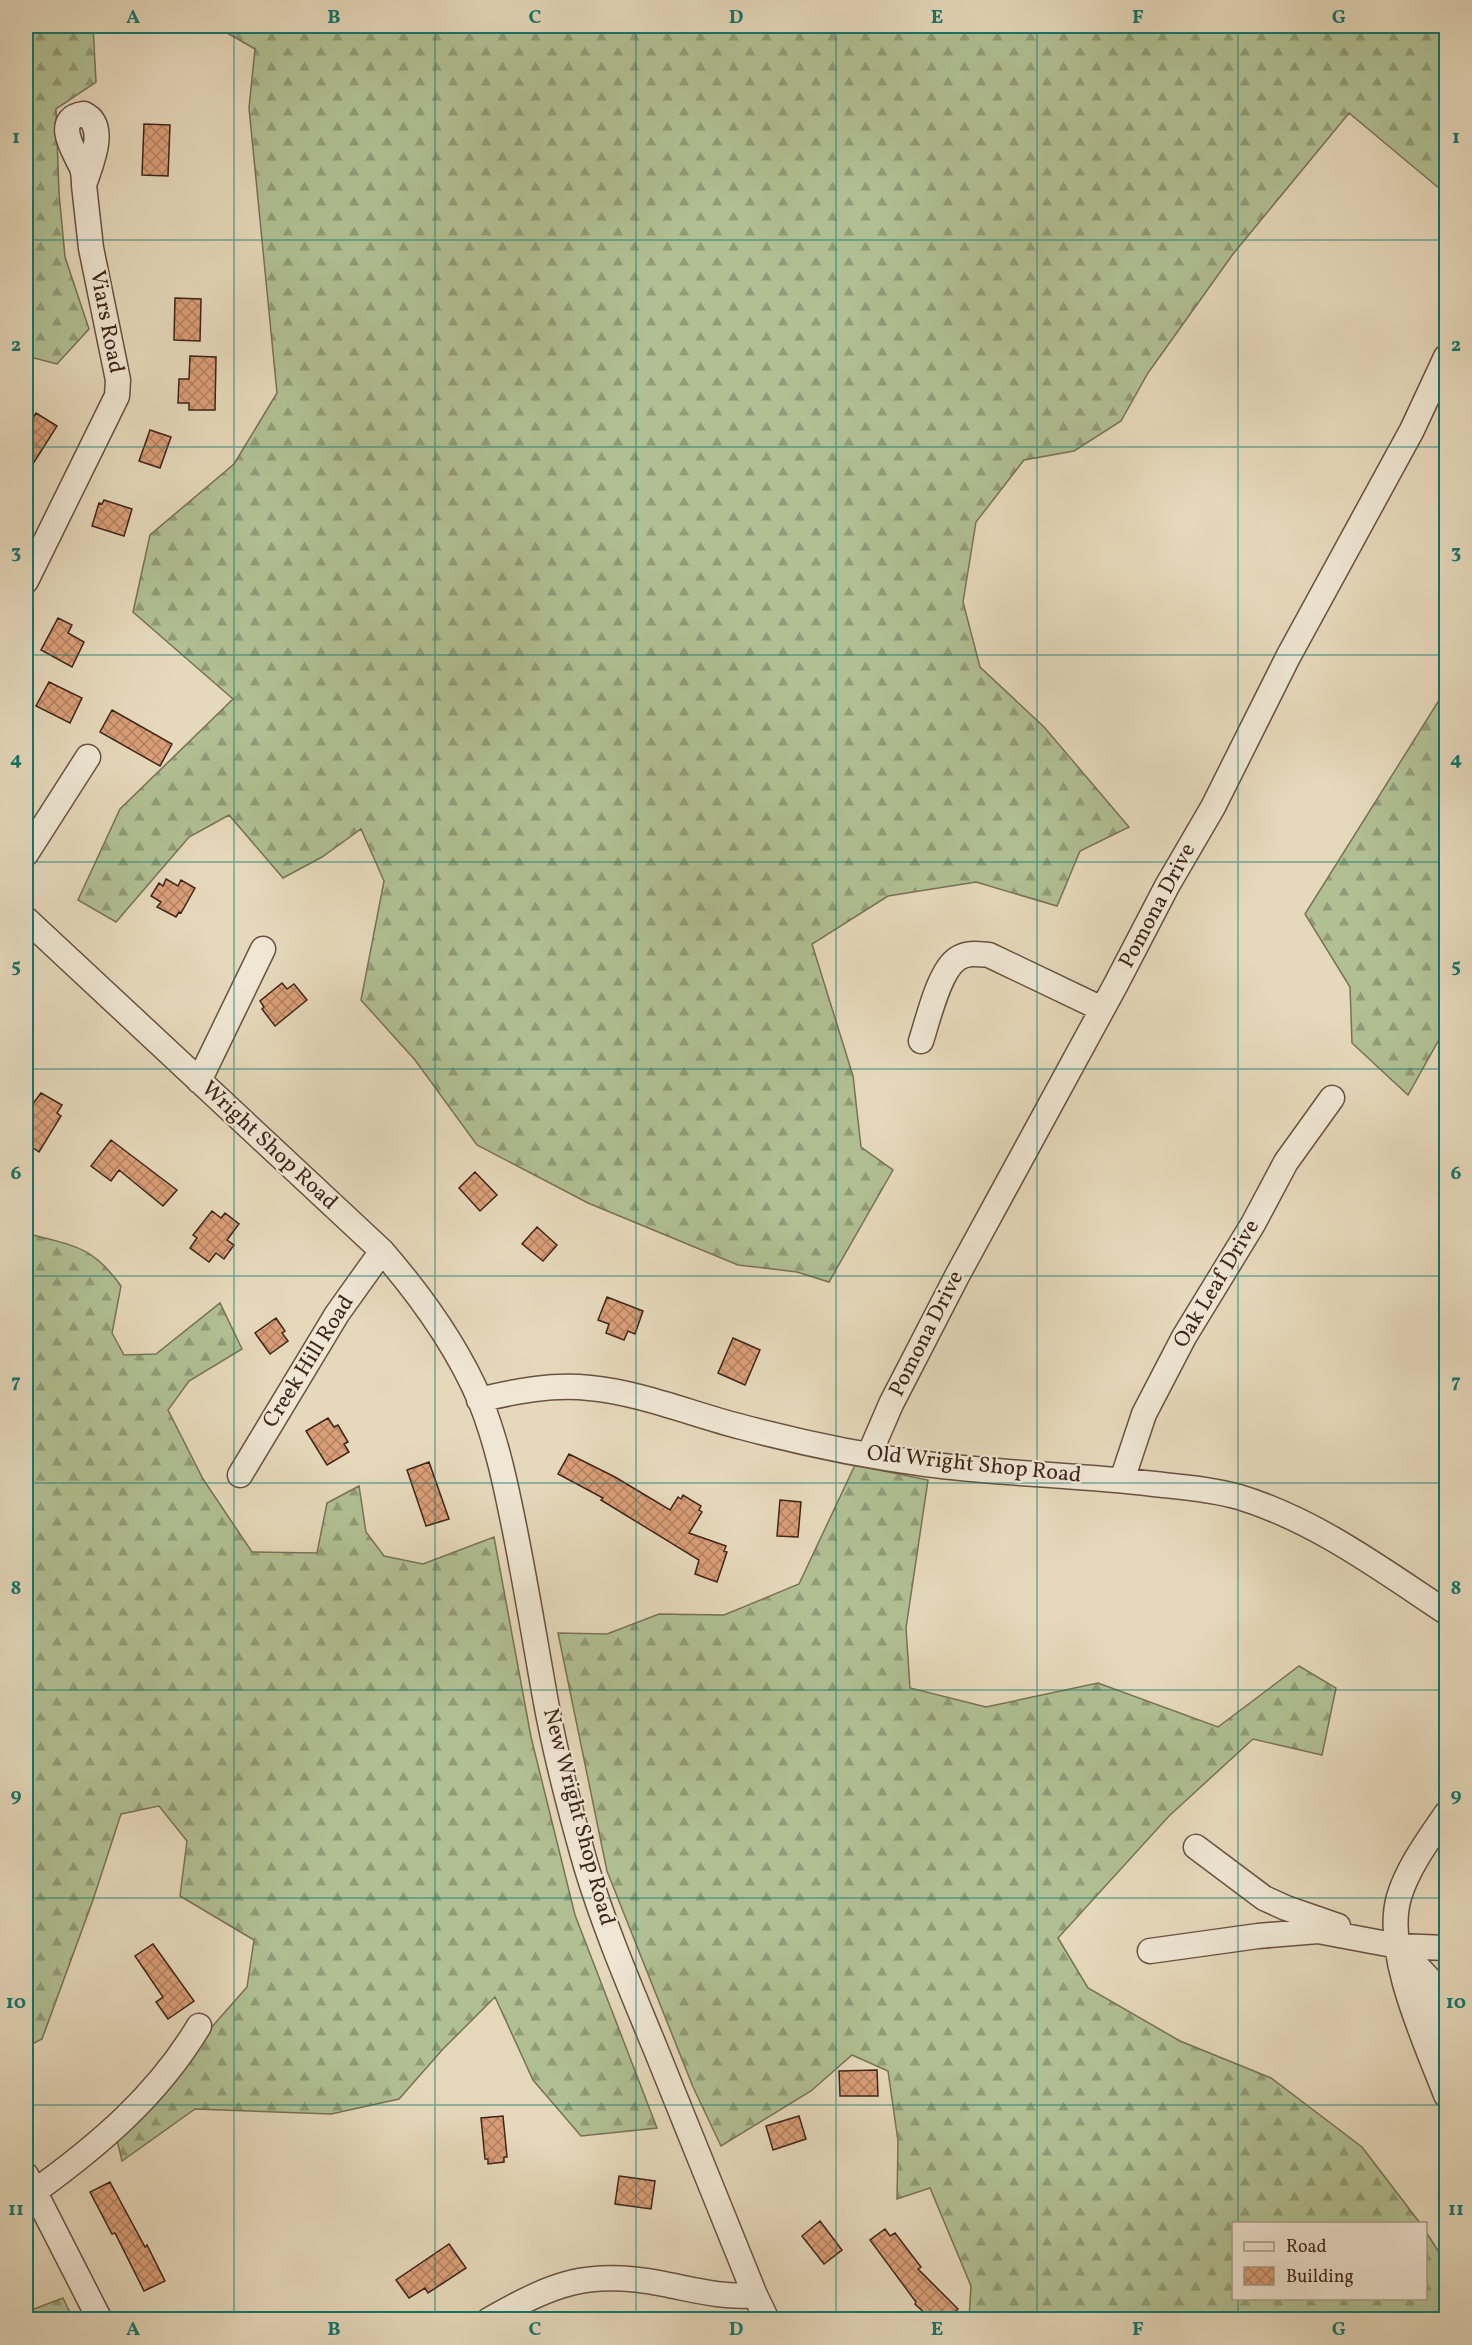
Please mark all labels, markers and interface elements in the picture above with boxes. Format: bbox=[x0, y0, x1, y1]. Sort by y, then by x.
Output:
text: A bbox=[126, 4, 140, 32]
text: B bbox=[327, 4, 341, 32]
text: C bbox=[529, 4, 542, 32]
text: D bbox=[729, 4, 743, 32]
text: E bbox=[931, 4, 943, 32]
text: F bbox=[1132, 4, 1144, 32]
text: G bbox=[1332, 4, 1346, 32]
text: 1 bbox=[12, 124, 20, 152]
text: 1 bbox=[1452, 124, 1460, 152]
street label: Viars Road bbox=[81, 268, 131, 376]
text: 2 bbox=[11, 332, 21, 360]
text: 2 bbox=[1451, 332, 1461, 360]
text: 3 bbox=[11, 539, 21, 567]
text: 3 bbox=[1451, 539, 1461, 567]
text: 4 bbox=[10, 746, 22, 774]
text: 4 bbox=[1450, 746, 1462, 774]
street label: Pomona Drive bbox=[1112, 838, 1204, 974]
text: 5 bbox=[11, 953, 21, 981]
text: 5 bbox=[1451, 953, 1461, 981]
street label: Wright Shop Road bbox=[194, 1074, 344, 1218]
text: 6 bbox=[11, 1160, 22, 1188]
text: 6 bbox=[1451, 1160, 1462, 1188]
street label: Oak Leaf Drive bbox=[1166, 1214, 1268, 1354]
street label: Pomona Drive bbox=[882, 1266, 972, 1402]
street label: Creek Hill Road bbox=[256, 1290, 362, 1434]
text: 7 bbox=[11, 1368, 21, 1396]
text: 7 bbox=[1451, 1368, 1461, 1396]
street label: Old Wright Shop Road bbox=[865, 1438, 1083, 1492]
text: 8 bbox=[11, 1575, 21, 1603]
text: 8 bbox=[1451, 1575, 1461, 1603]
street label: New Wright Shop Road bbox=[534, 1705, 622, 1929]
text: 9 bbox=[10, 1782, 22, 1810]
text: 9 bbox=[1450, 1782, 1462, 1810]
text: 10 bbox=[6, 1989, 26, 2017]
text: 10 bbox=[1446, 1989, 1466, 2017]
text: 11 bbox=[8, 2196, 24, 2224]
text: 11 bbox=[1448, 2196, 1464, 2224]
legend bbox=[1232, 2222, 1427, 2300]
text: Road bbox=[1286, 2235, 1327, 2260]
text: Building bbox=[1286, 2265, 1354, 2290]
text: A bbox=[126, 2316, 140, 2344]
text: B bbox=[327, 2316, 341, 2344]
text: C bbox=[529, 2316, 542, 2344]
text: D bbox=[729, 2316, 743, 2344]
text: E bbox=[931, 2316, 943, 2344]
text: F bbox=[1132, 2316, 1144, 2344]
text: G bbox=[1332, 2316, 1346, 2344]

